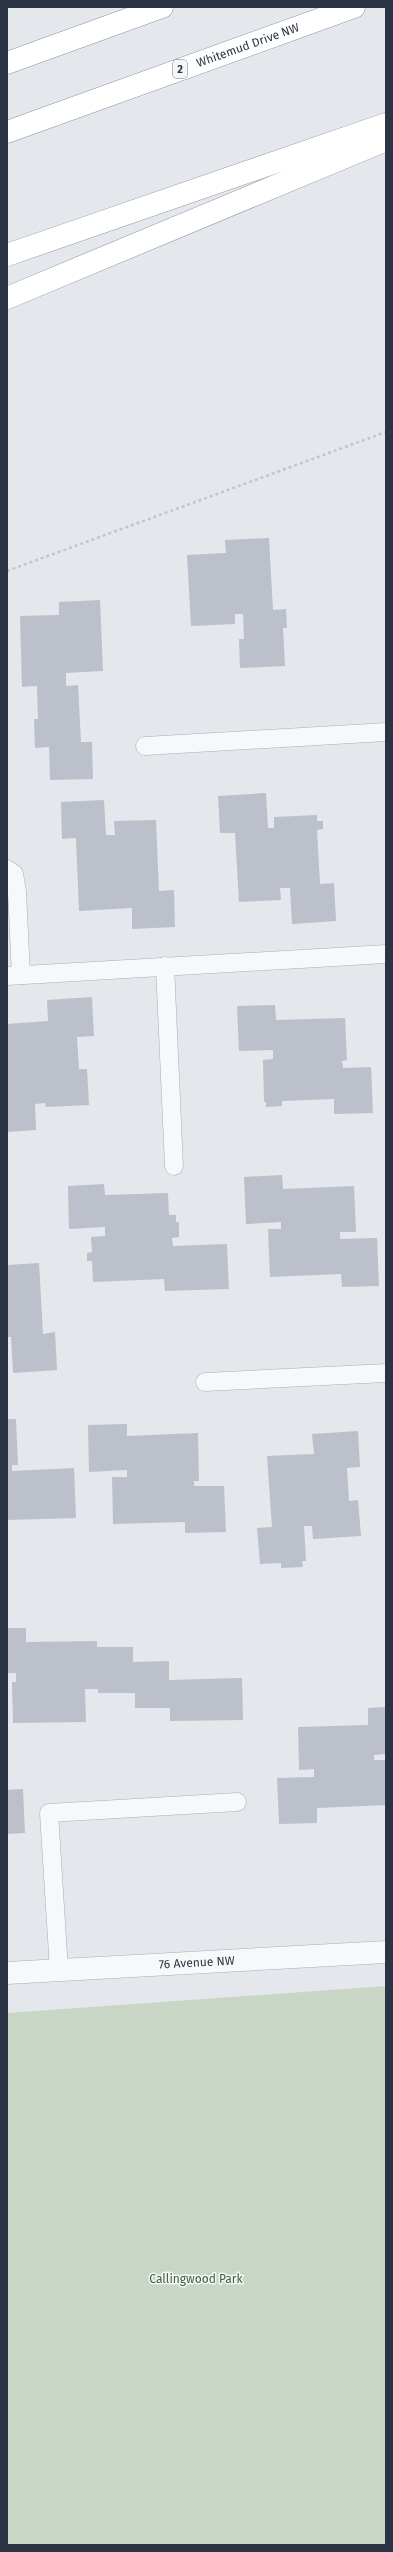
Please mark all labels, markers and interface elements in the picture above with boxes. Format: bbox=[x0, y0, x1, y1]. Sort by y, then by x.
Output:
street label: Whitemud Drive NW bbox=[195, 20, 301, 70]
road number: 2 bbox=[173, 60, 187, 78]
street label: 76 Avenue NW bbox=[158, 1953, 235, 1972]
park label: Callingwood Park bbox=[149, 2272, 243, 2286]

